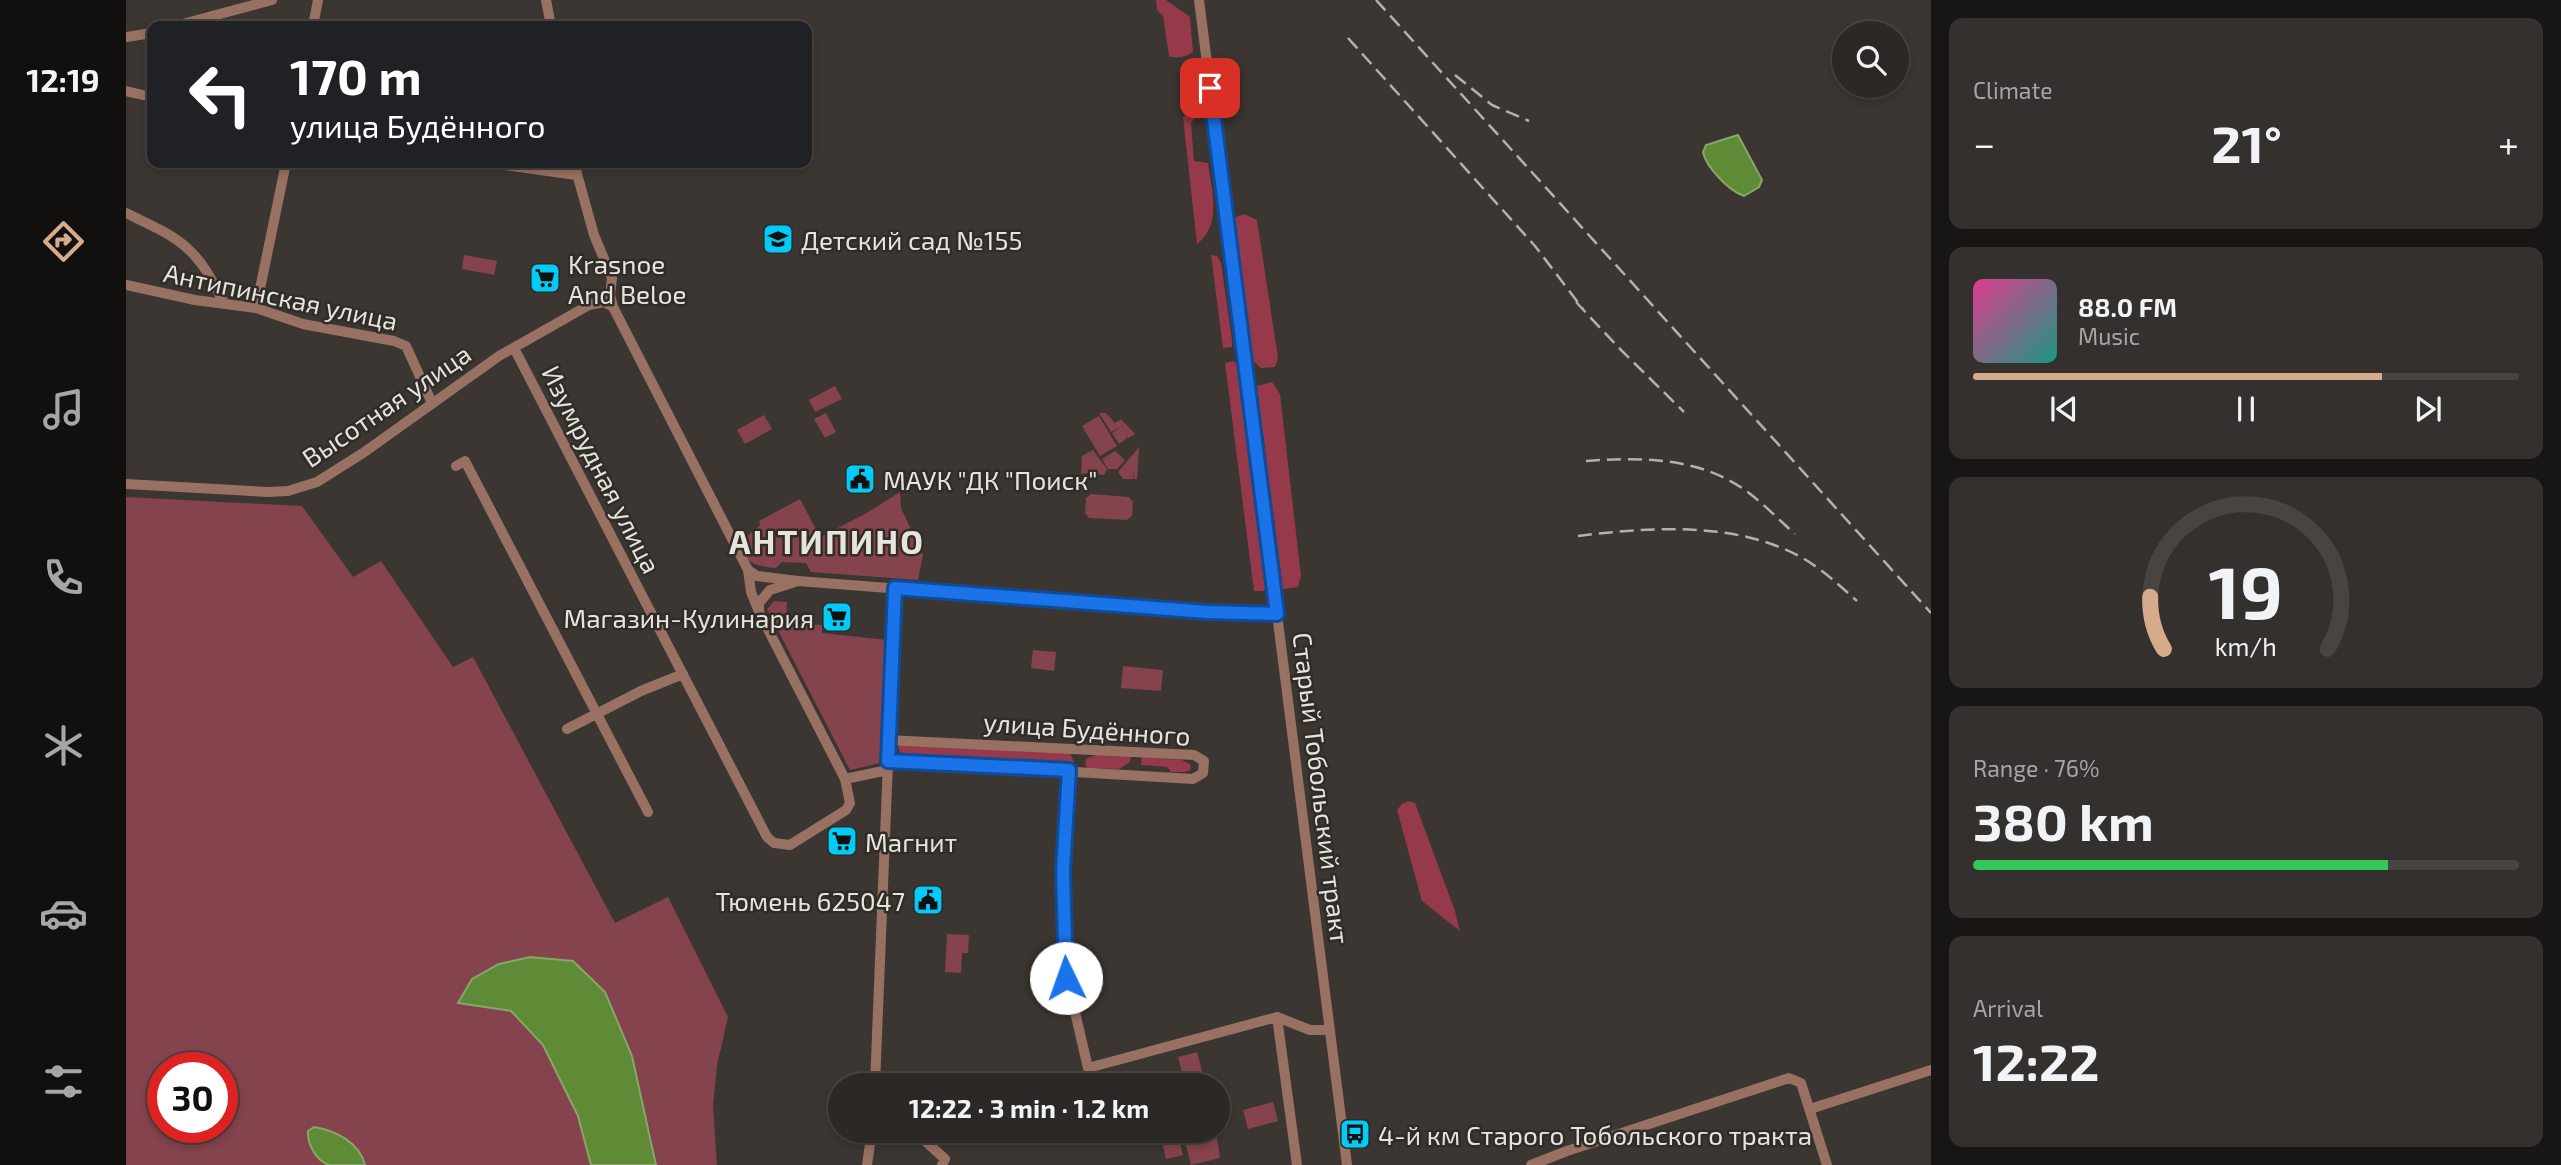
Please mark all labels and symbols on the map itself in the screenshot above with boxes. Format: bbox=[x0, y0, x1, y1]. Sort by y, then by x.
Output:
pin bbox=[1180, 58, 1240, 118]
school or university icon: Детский сад №155 bbox=[761, 222, 795, 256]
place label: Детский сад №155 bbox=[801, 224, 1022, 255]
place label: Krasnoe And Beloe bbox=[568, 248, 687, 309]
street label: Антипинская улица bbox=[161, 256, 401, 337]
supermarket icon: Krasnoe And Beloe bbox=[528, 261, 562, 295]
street label: Высотная улица bbox=[296, 337, 477, 474]
street label: Изумрудная улица bbox=[535, 360, 668, 579]
public building icon: МАУК "ДК "Поиск" bbox=[843, 462, 877, 496]
place label: МАУК "ДК "Поиск" bbox=[883, 464, 1097, 495]
district label: АНТИПИНО bbox=[729, 521, 925, 561]
supermarket icon: Магазин-Кулинария bbox=[820, 600, 854, 634]
place label: Магазин-Кулинария bbox=[563, 602, 814, 634]
street label: Старый Тобольский тракт bbox=[1288, 631, 1357, 946]
street label: улица Будённого bbox=[982, 705, 1192, 752]
supermarket icon: Магнит bbox=[825, 824, 859, 858]
place label: Магнит bbox=[865, 826, 958, 857]
public building icon: Тюмень 625047 bbox=[911, 883, 945, 917]
place label: Тюмень 625047 bbox=[715, 885, 905, 916]
position arrow bbox=[1029, 941, 1103, 1015]
speed limit sign: 30 bbox=[147, 1052, 238, 1143]
bus stop icon: 4-й км Старого Тобольского тракта bbox=[1338, 1117, 1372, 1151]
place label: 4-й км Старого Тобольского тракта bbox=[1378, 1119, 1812, 1150]

